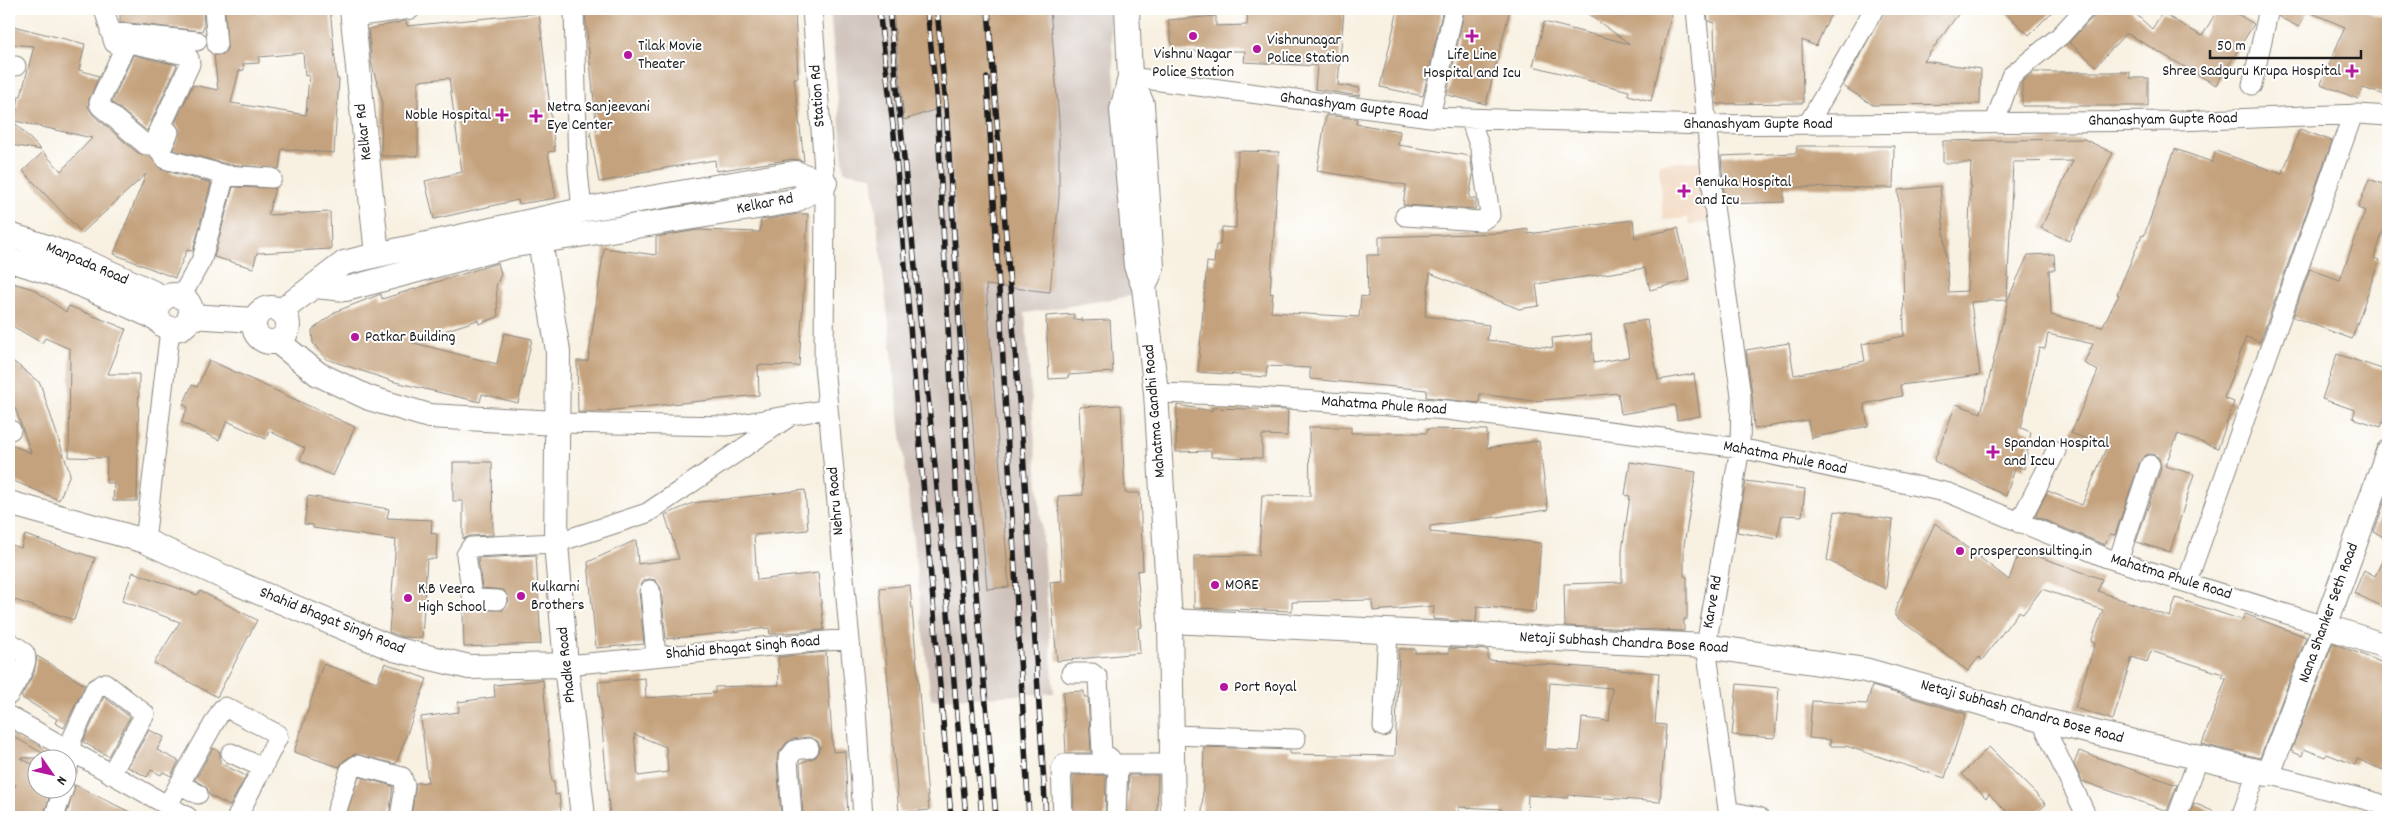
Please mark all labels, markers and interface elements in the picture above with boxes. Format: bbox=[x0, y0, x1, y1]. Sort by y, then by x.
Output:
scale bar bbox=[2210, 28, 2361, 60]
place label: Vishnunagar Police Station bbox=[1267, 29, 1349, 70]
marker: Life Line Hospital and Icu bbox=[1465, 29, 1479, 43]
marker: Vishnu Nagar Police Station bbox=[1187, 30, 1199, 42]
place label: Tilak Movie Theater bbox=[638, 35, 702, 76]
text: 50 m bbox=[2217, 36, 2246, 58]
place label: Vishnu Nagar Police Station bbox=[1152, 43, 1234, 84]
marker: Vishnunagar Police Station bbox=[1251, 43, 1263, 55]
place label: Life Line Hospital and Icu bbox=[1423, 44, 1521, 85]
marker: Tilak Movie Theater bbox=[622, 49, 634, 61]
place label: Shree Sadguru Krupa Hospital bbox=[2162, 60, 2341, 83]
street label: Station Rd bbox=[804, 64, 832, 128]
marker: Shree Sadguru Krupa Hospital bbox=[2345, 64, 2359, 78]
street label: Ghanashyam Gupte Road bbox=[1278, 86, 1430, 128]
place label: Netra Sanjeevani Eye Center bbox=[547, 96, 650, 137]
street label: Kelkar Rd bbox=[350, 102, 378, 162]
place label: Noble Hospital bbox=[405, 104, 491, 127]
street label: Ghanashyam Gupte Road bbox=[2088, 107, 2238, 133]
marker: Noble Hospital bbox=[495, 108, 509, 122]
marker: Netra Sanjeevani Eye Center bbox=[529, 109, 543, 123]
street label: Ghanashyam Gupte Road bbox=[1683, 113, 1833, 136]
place label: Renuka Hospital and Icu bbox=[1695, 171, 1792, 212]
marker: Renuka Hospital and Icu bbox=[1677, 184, 1691, 198]
street label: Kelkar Rd bbox=[735, 187, 795, 221]
street label: Manpada Road bbox=[42, 236, 132, 292]
place label: Patkar Building bbox=[365, 326, 455, 349]
marker: Patkar Building bbox=[349, 331, 361, 343]
street label: Mahatma Gandhi Road bbox=[1138, 343, 1172, 479]
street label: Mahatma Phule Road bbox=[1320, 390, 1448, 422]
place label: Spandan Hospital and Iccu bbox=[2004, 432, 2109, 473]
street label: Mahatma Phule Road bbox=[1721, 435, 1849, 481]
marker: Spandan Hospital and Iccu bbox=[1986, 445, 2000, 459]
street label: Nehru Road bbox=[822, 466, 850, 536]
place label: prosperconsulting.in bbox=[1970, 540, 2092, 563]
street label: Nana Shanker Seth Road bbox=[2293, 540, 2365, 686]
marker: prosperconsulting.in bbox=[1954, 545, 1966, 557]
street label: Mahatma Phule Road bbox=[2108, 548, 2234, 606]
place label: MORE bbox=[1225, 574, 1259, 597]
street label: Karve Rd bbox=[1697, 574, 1729, 630]
place label: Kulkarni Brothers bbox=[531, 576, 585, 617]
place label: K.B Veera High School bbox=[418, 578, 486, 619]
marker: MORE bbox=[1209, 579, 1221, 591]
street label: Shahid Bhagat Singh Road bbox=[256, 581, 408, 661]
marker: Kulkarni Brothers bbox=[515, 590, 527, 602]
marker: K.B Veera High School bbox=[402, 592, 414, 604]
street label: Phadke Road bbox=[552, 626, 582, 704]
street label: Netaji Subhash Chandra Bose Road bbox=[1519, 626, 1729, 660]
street label: Shahid Bhagat Singh Road bbox=[665, 630, 821, 666]
street label: Netaji Subhash Chandra Bose Road bbox=[1918, 674, 2126, 750]
place label: Port Royal bbox=[1234, 676, 1297, 699]
marker: Port Royal bbox=[1218, 681, 1230, 693]
north arrow bbox=[28, 748, 78, 798]
text: N bbox=[51, 772, 71, 789]

